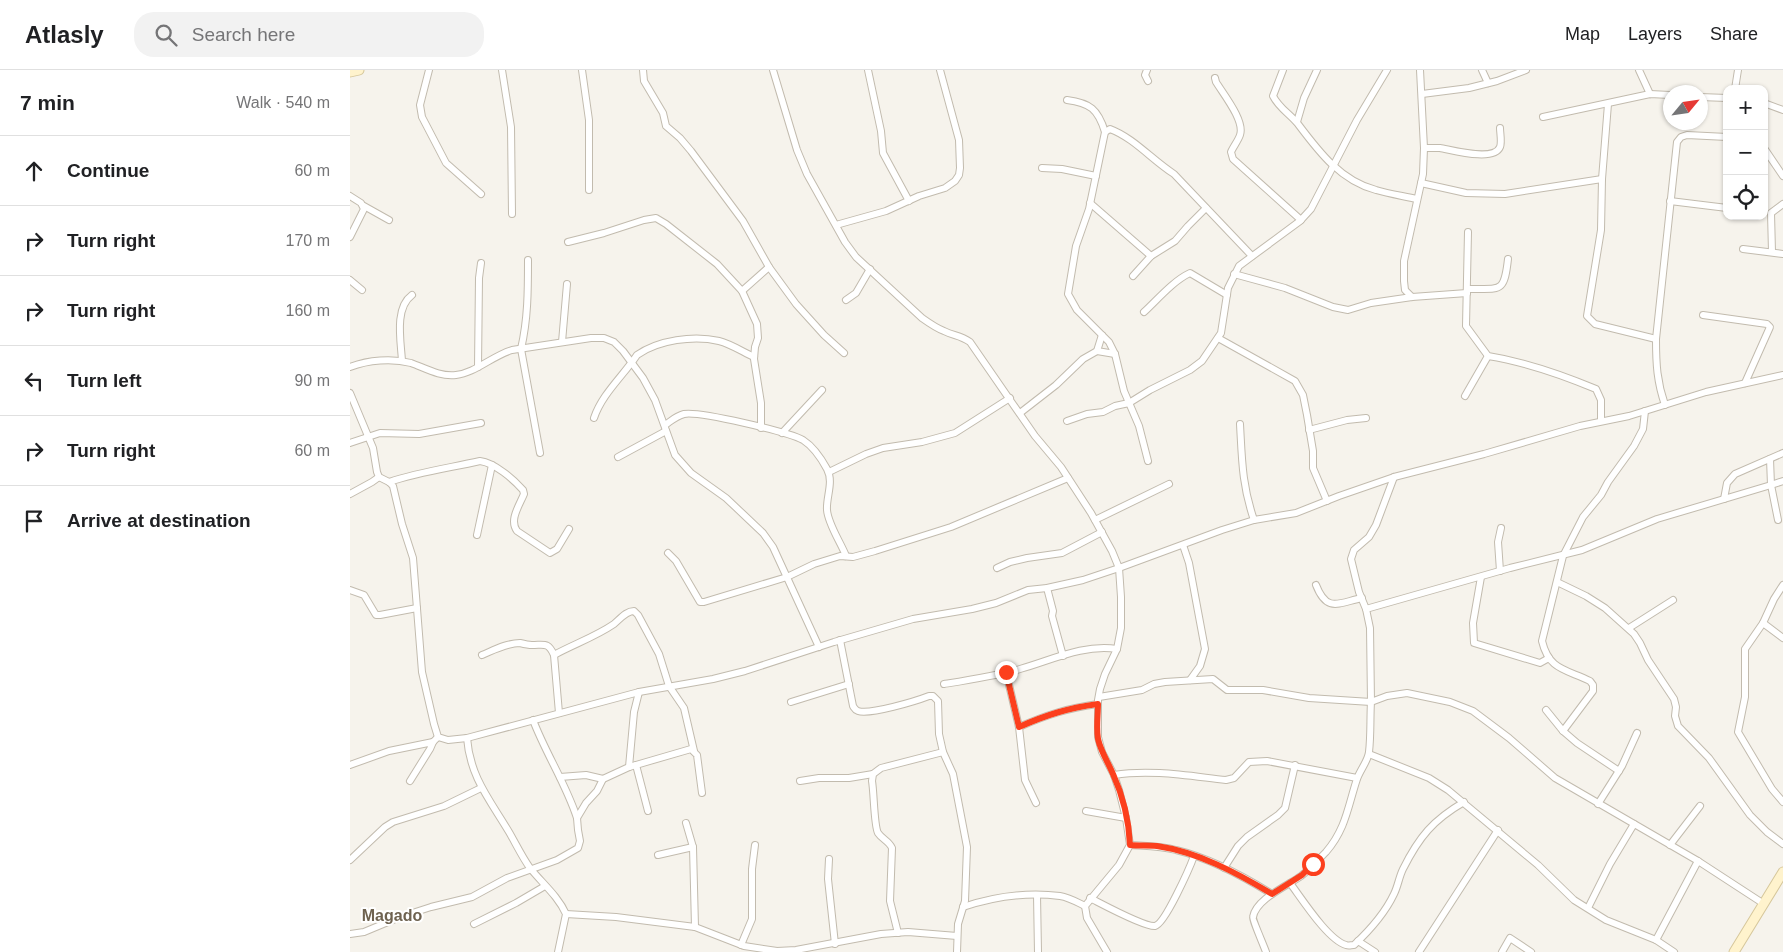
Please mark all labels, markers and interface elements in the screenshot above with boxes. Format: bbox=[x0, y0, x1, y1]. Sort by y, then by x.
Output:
search box bbox=[134, 12, 484, 57]
text: Atlasly bbox=[25, 21, 104, 48]
icon: search bbox=[152, 21, 180, 49]
text: Search here bbox=[192, 24, 295, 45]
text: Map bbox=[1565, 24, 1600, 44]
text: Layers bbox=[1628, 24, 1682, 44]
text: Share bbox=[1710, 24, 1758, 44]
north arrow bbox=[1663, 85, 1708, 130]
map controls bbox=[1723, 85, 1768, 220]
button: + bbox=[1723, 85, 1768, 130]
text: 7 min bbox=[20, 91, 75, 114]
text: Walk · 540 m bbox=[236, 94, 330, 111]
button: − bbox=[1723, 130, 1768, 175]
icon: ahead bbox=[20, 157, 48, 185]
text: Continue bbox=[67, 160, 149, 181]
text: 60 m bbox=[294, 162, 330, 179]
button: locate bbox=[1723, 175, 1768, 220]
icon: right bbox=[20, 227, 48, 255]
text: Turn right bbox=[67, 230, 155, 251]
text: 170 m bbox=[286, 232, 330, 249]
icon: right bbox=[20, 297, 48, 325]
text: Turn right bbox=[67, 300, 155, 321]
text: 160 m bbox=[286, 302, 330, 319]
icon: left bbox=[20, 367, 48, 395]
text: Turn left bbox=[67, 370, 142, 391]
text: 90 m bbox=[294, 372, 330, 389]
icon: right bbox=[20, 437, 48, 465]
text: Turn right bbox=[67, 440, 155, 461]
text: 60 m bbox=[294, 442, 330, 459]
icon: arrive bbox=[20, 507, 48, 535]
text: Arrive at destination bbox=[67, 510, 251, 531]
route end bbox=[995, 661, 1018, 684]
route start bbox=[1302, 853, 1325, 876]
district label: Magado bbox=[362, 907, 422, 924]

